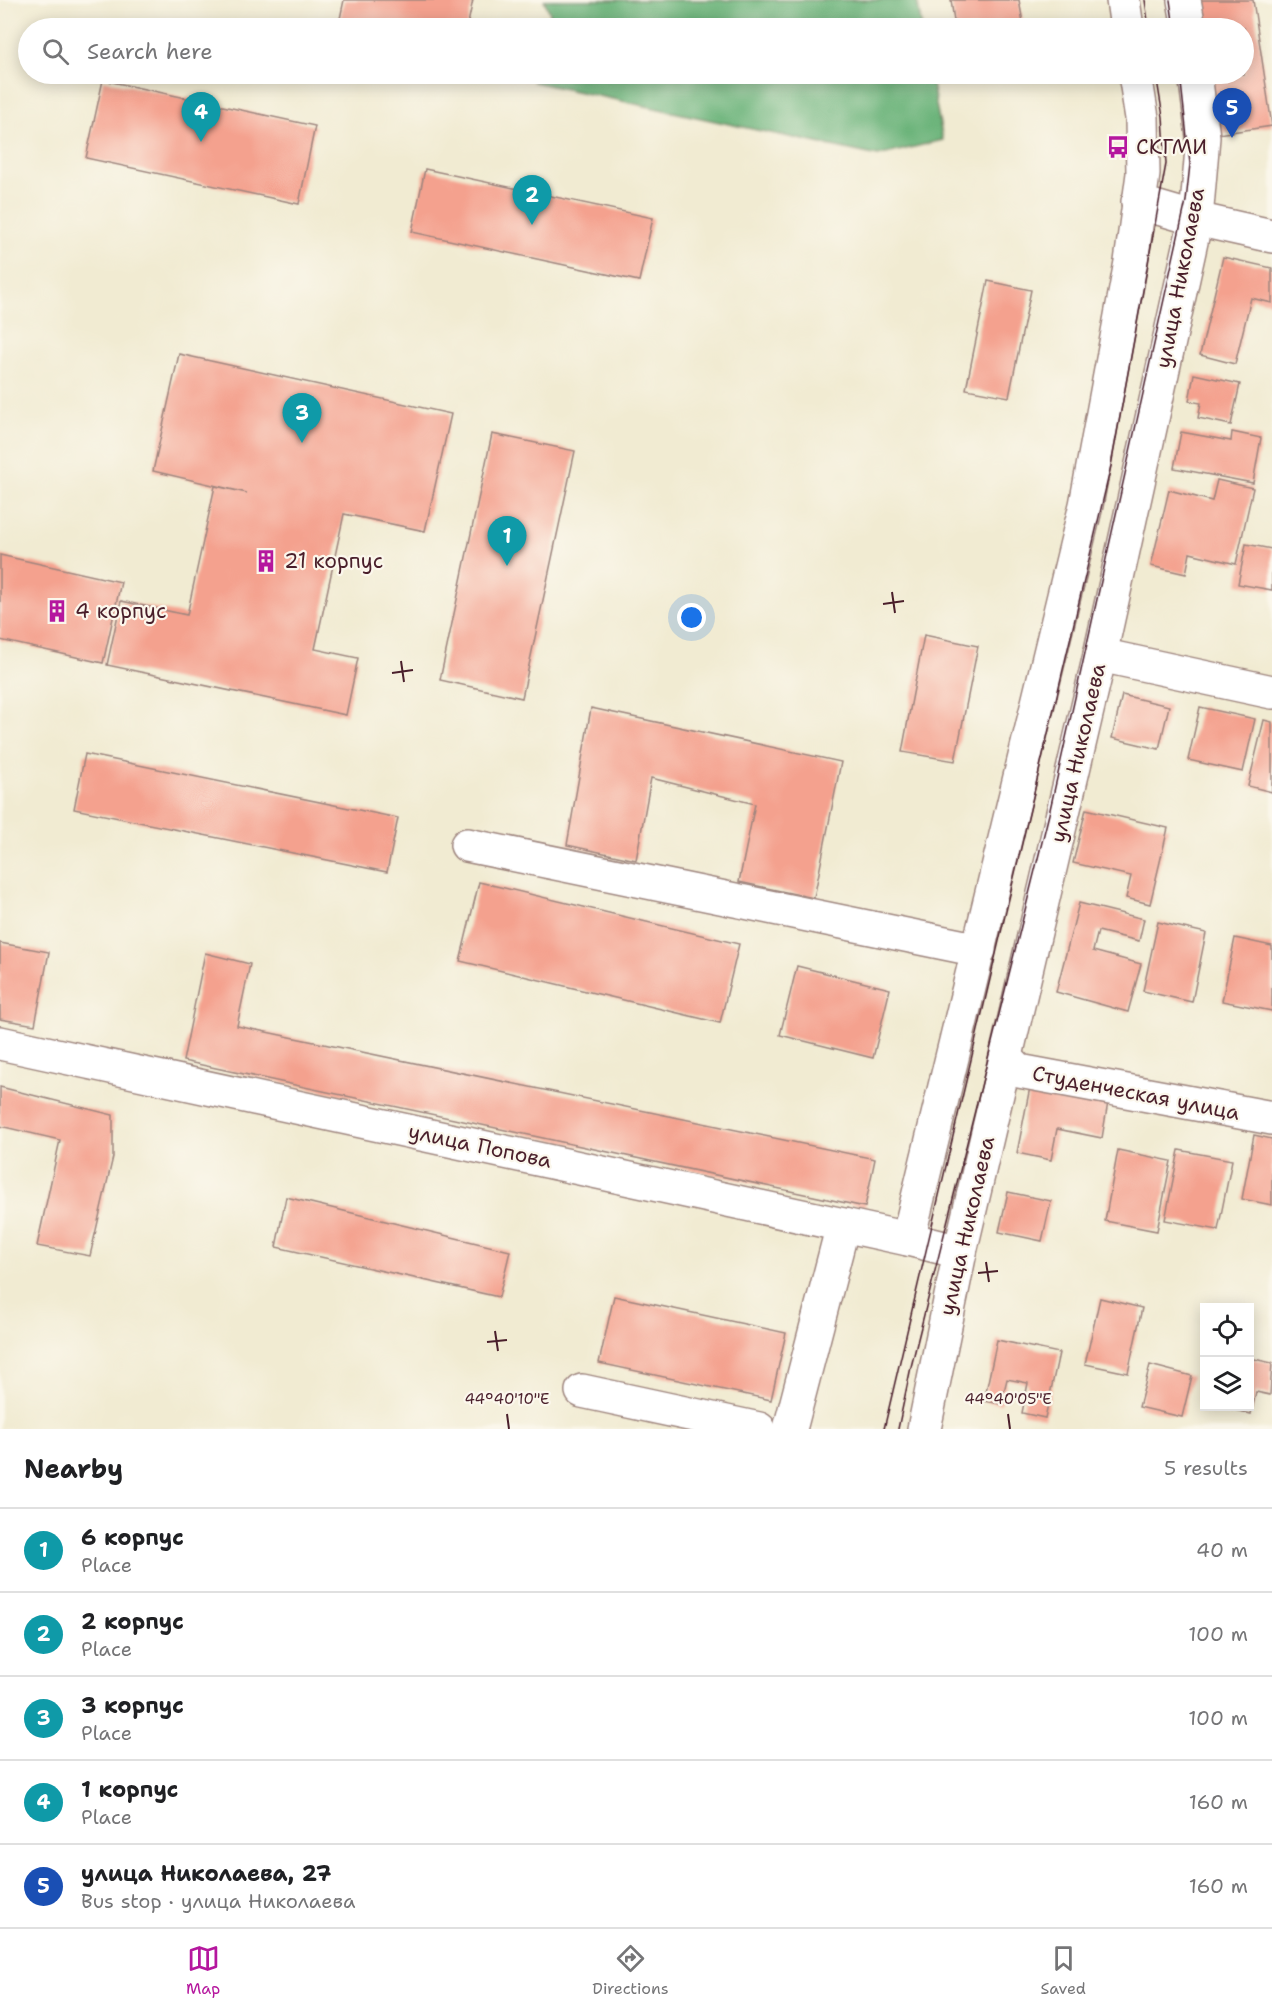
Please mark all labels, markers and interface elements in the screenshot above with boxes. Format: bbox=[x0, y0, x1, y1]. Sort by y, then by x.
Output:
search box bbox=[18, 18, 1254, 84]
icon: search bbox=[39, 35, 72, 68]
text: Search here bbox=[87, 37, 213, 66]
pin: 5 bbox=[1212, 88, 1252, 138]
pin: 4 bbox=[182, 92, 220, 142]
place label: СКГМИ bbox=[1136, 133, 1207, 161]
bus stop icon: СКГМИ bbox=[1105, 134, 1131, 160]
pin: 2 bbox=[512, 176, 552, 225]
street label: улица Николаева bbox=[1149, 185, 1211, 371]
pin: 3 bbox=[282, 394, 322, 443]
pin: 1 bbox=[488, 516, 526, 566]
place label: 21 корпус bbox=[284, 547, 383, 575]
building icon: 21 корпус bbox=[253, 548, 279, 574]
place label: 4 корпус bbox=[75, 597, 167, 625]
building icon: 4 корпус bbox=[44, 598, 70, 624]
your location bbox=[677, 603, 706, 632]
street label: улица Николаева bbox=[1044, 661, 1112, 845]
street label: Студенческая улица bbox=[1030, 1059, 1242, 1127]
street label: улица Попова bbox=[406, 1117, 554, 1175]
street label: улица Николаева bbox=[933, 1134, 1001, 1318]
map controls bbox=[1200, 1303, 1254, 1411]
button: locate bbox=[1200, 1303, 1254, 1357]
button: layers bbox=[1200, 1357, 1254, 1411]
text: 44°40'10"E bbox=[464, 1389, 550, 1409]
text: 44°40'05"E bbox=[964, 1389, 1052, 1409]
text: Nearby bbox=[24, 1451, 123, 1486]
text: 5 results bbox=[1164, 1455, 1248, 1481]
text: 6 корпус bbox=[81, 1523, 184, 1552]
text: 1 bbox=[39, 1537, 48, 1563]
text: 40 m bbox=[1196, 1537, 1248, 1563]
text: Place bbox=[81, 1552, 132, 1578]
text: 2 корпус bbox=[81, 1607, 184, 1636]
text: 2 bbox=[37, 1621, 51, 1647]
text: 100 m bbox=[1188, 1621, 1248, 1647]
text: Place bbox=[81, 1636, 132, 1662]
text: 3 корпус bbox=[81, 1691, 184, 1720]
text: 3 bbox=[37, 1705, 51, 1731]
text: 100 m bbox=[1188, 1705, 1248, 1731]
text: Place bbox=[81, 1720, 132, 1746]
text: 1 корпус bbox=[81, 1775, 178, 1804]
text: 4 bbox=[37, 1789, 51, 1815]
text: 160 m bbox=[1189, 1789, 1248, 1815]
text: Place bbox=[81, 1804, 132, 1830]
text: улица Николаева, 27 bbox=[81, 1859, 331, 1888]
text: 5 bbox=[37, 1873, 50, 1899]
text: 160 m bbox=[1189, 1873, 1248, 1899]
text: Bus stop · улица Николаева bbox=[81, 1888, 355, 1914]
tab: Map bbox=[186, 1942, 220, 1999]
tab: Directions bbox=[592, 1942, 669, 1999]
tab: Saved bbox=[1041, 1942, 1086, 1999]

